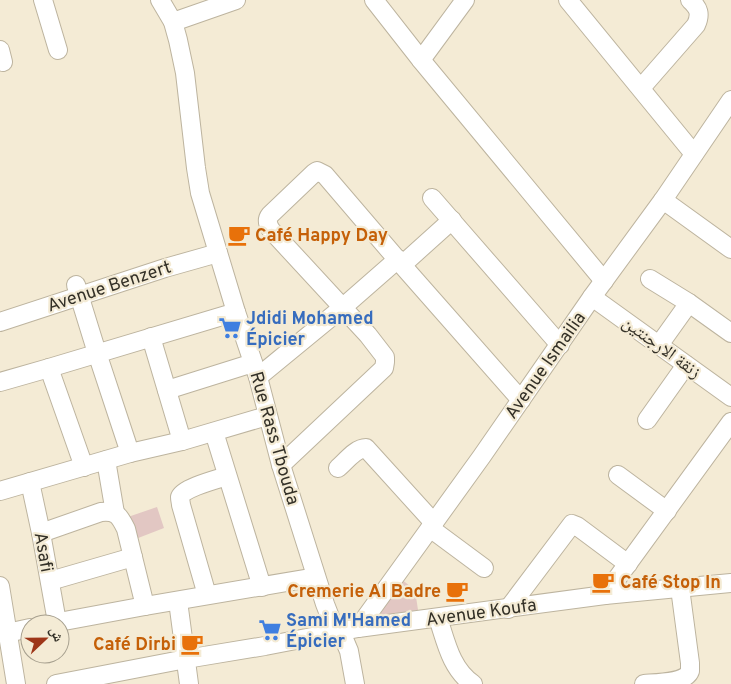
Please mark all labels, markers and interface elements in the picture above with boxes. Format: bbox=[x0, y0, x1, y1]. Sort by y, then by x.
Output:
cafe icon: Café Happy Day bbox=[226, 222, 252, 248]
place label: Café Happy Day bbox=[255, 225, 388, 248]
street label: Avenue Benzert bbox=[44, 257, 174, 318]
place label: Jdidi Mohamed Épicier bbox=[246, 308, 374, 352]
street label: Avenue Ismailia bbox=[501, 308, 592, 424]
street label: زنقة الارجنتين bbox=[617, 312, 705, 385]
supermarket icon: Jdidi Mohamed Épicier bbox=[217, 315, 243, 341]
street label: Rue Rass Tbouda bbox=[243, 369, 304, 508]
street label: Asafi bbox=[28, 530, 57, 574]
cafe icon: Café Stop In bbox=[590, 569, 616, 595]
place label: Café Stop In bbox=[620, 572, 721, 595]
cafe icon: Cremerie Al Badre bbox=[444, 578, 470, 604]
place label: Cremerie Al Badre bbox=[287, 581, 441, 604]
street label: Avenue Koufa bbox=[424, 594, 538, 633]
place label: Sami M'Hamed Épicier bbox=[286, 610, 411, 654]
north arrow bbox=[20, 614, 70, 664]
supermarket icon: Sami M'Hamed Épicier bbox=[257, 617, 283, 643]
text: ش bbox=[45, 625, 66, 645]
cafe icon: Café Dirbi bbox=[179, 631, 205, 657]
place label: Café Dirbi bbox=[93, 634, 176, 657]

